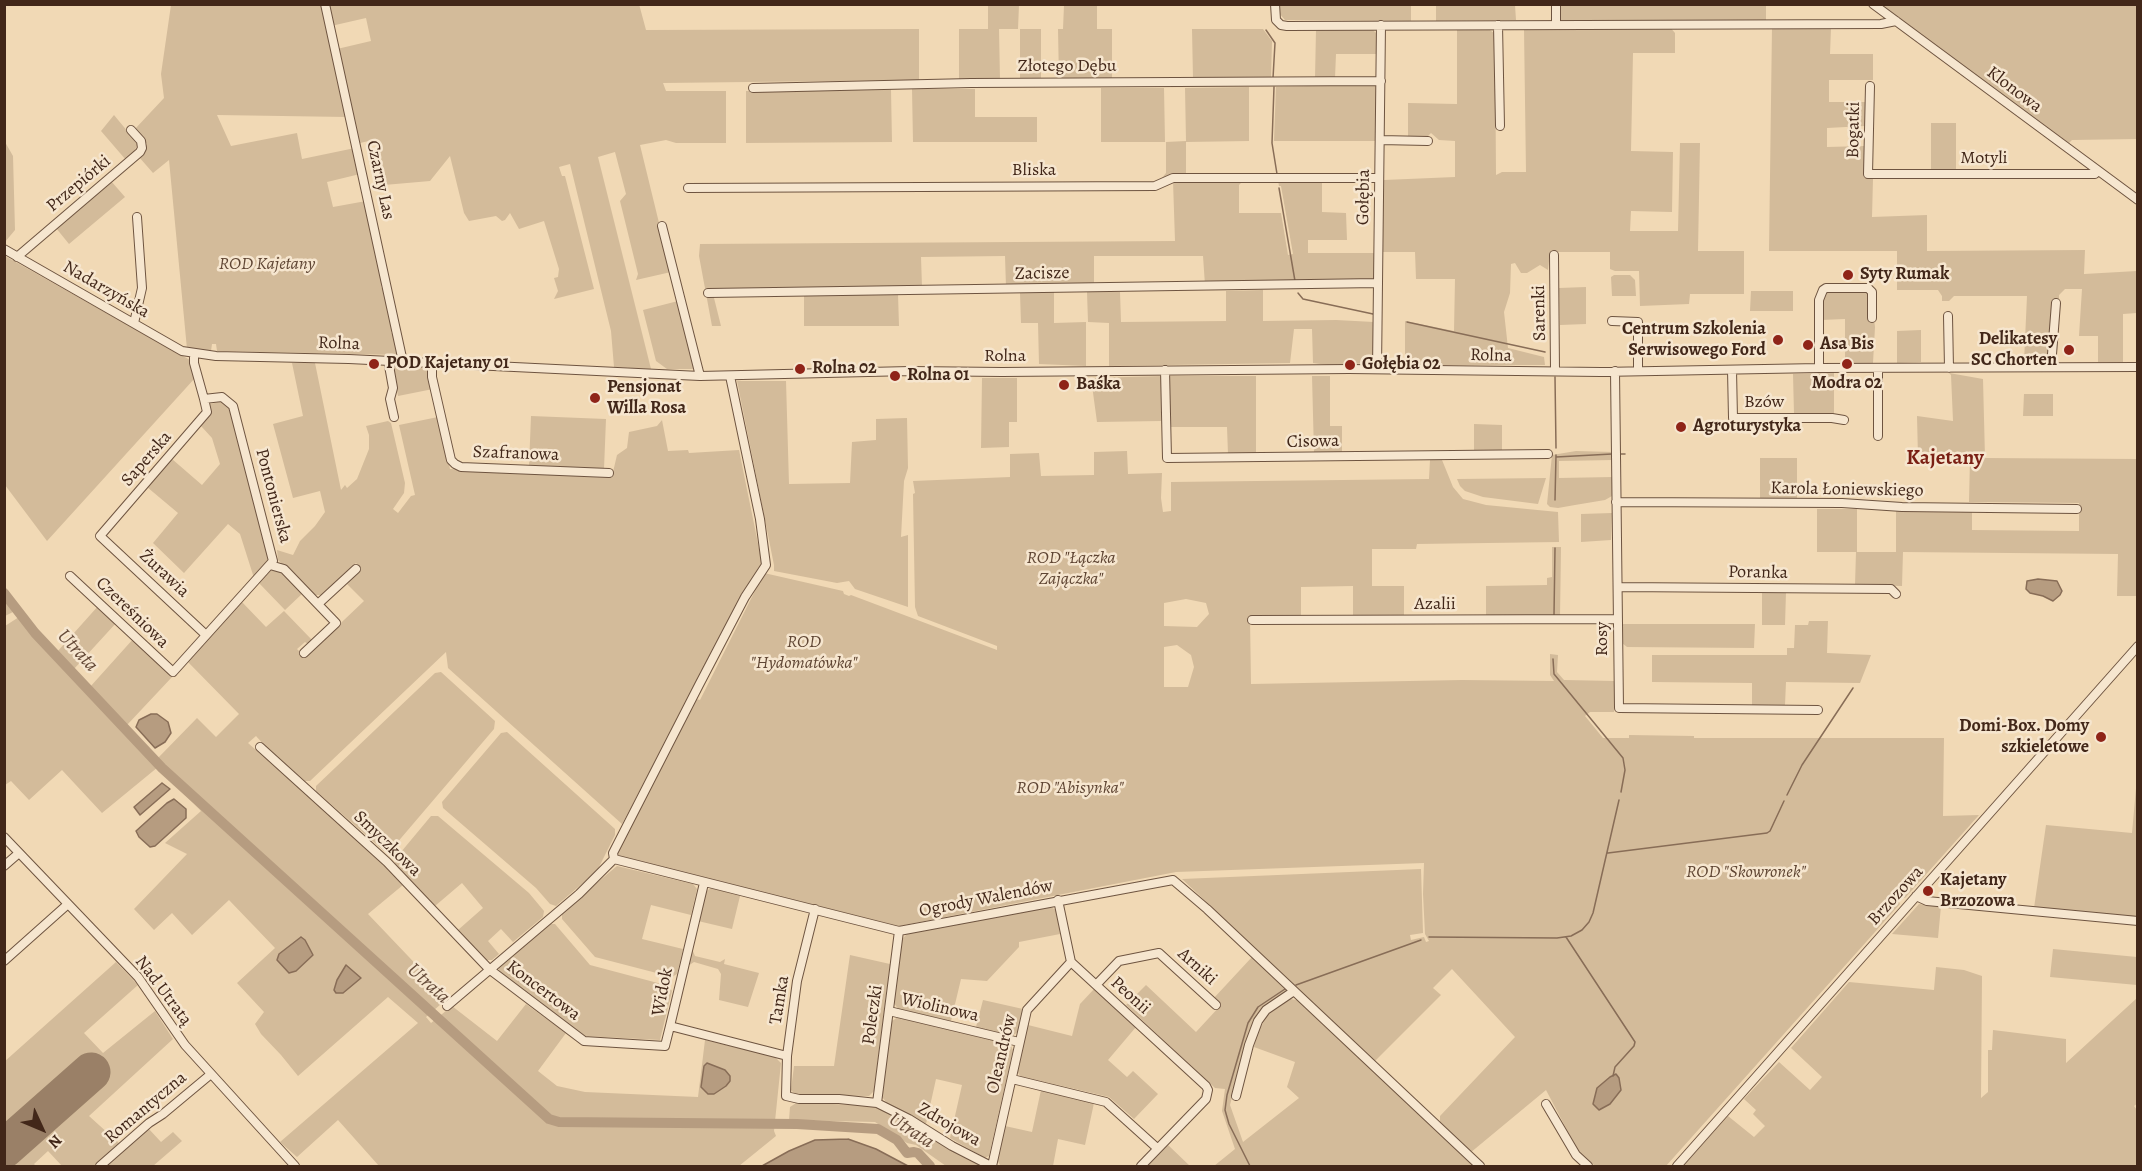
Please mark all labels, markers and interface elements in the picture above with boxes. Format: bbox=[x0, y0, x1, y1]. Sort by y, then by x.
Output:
street label: Złotego Dębu bbox=[1017, 56, 1117, 78]
street label: Klonowa bbox=[1982, 62, 2046, 118]
street label: Bogatki bbox=[1843, 101, 1865, 159]
street label: Czarny Las bbox=[361, 138, 399, 222]
street label: Motyli bbox=[1960, 148, 2008, 170]
street label: Przepiórki bbox=[42, 151, 116, 217]
street label: Bliska bbox=[1012, 160, 1056, 182]
street label: Gołębia bbox=[1353, 169, 1375, 225]
park label: ROD Kajetany bbox=[219, 254, 315, 276]
street label: Nadarzyńska bbox=[59, 257, 153, 323]
street label: Zacisze bbox=[1014, 263, 1070, 285]
place label: Syty Rumak bbox=[1860, 264, 1949, 286]
marker: Syty Rumak bbox=[1841, 268, 1855, 282]
street label: Sarenki bbox=[1529, 285, 1551, 341]
place label: Centrum Szkolenia Serwisowego Ford bbox=[1622, 319, 1766, 362]
place label: Delikatesy SC Chorten bbox=[1971, 329, 2057, 372]
street label: Rolna bbox=[318, 332, 360, 356]
marker: Centrum Szkolenia Serwisowego Ford bbox=[1771, 333, 1785, 347]
place label: Asa Bis bbox=[1820, 334, 1874, 356]
marker: Asa Bis bbox=[1801, 338, 1815, 352]
marker: Delikatesy SC Chorten bbox=[2062, 343, 2076, 357]
street label: Rolna bbox=[1470, 345, 1512, 367]
street label: Rolna bbox=[984, 346, 1026, 368]
place label: POD Kajetany 01 bbox=[386, 353, 509, 375]
place label: Gołębia 02 bbox=[1362, 354, 1441, 376]
marker: POD Kajetany 01 bbox=[367, 357, 381, 371]
marker: Modra 02 bbox=[1840, 357, 1854, 371]
place label: Rolna 02 bbox=[812, 358, 877, 380]
marker: Gołębia 02 bbox=[1343, 358, 1357, 372]
marker: Rolna 02 bbox=[793, 362, 807, 376]
place label: Rolna 01 bbox=[907, 365, 969, 387]
marker: Rolna 01 bbox=[888, 369, 902, 383]
place label: Modra 02 bbox=[1812, 373, 1882, 395]
place label: Baśka bbox=[1076, 374, 1121, 396]
place label: Pensjonat Willa Rosa bbox=[607, 377, 686, 420]
marker: Baśka bbox=[1057, 378, 1071, 392]
marker: Pensjonat Willa Rosa bbox=[588, 391, 602, 405]
street label: Bzów bbox=[1744, 392, 1784, 414]
place label: Agroturystyka bbox=[1693, 416, 1801, 438]
marker: Agroturystyka bbox=[1674, 420, 1688, 434]
street label: Saperska bbox=[117, 427, 177, 491]
street label: Cisowa bbox=[1286, 431, 1340, 453]
street label: Szafranowa bbox=[472, 442, 560, 466]
street label: Pontonierska bbox=[250, 446, 296, 546]
district label: Kajetany bbox=[1906, 446, 1984, 472]
street label: Karola Łoniewskiego bbox=[1770, 478, 1924, 502]
street label: Żurawia bbox=[134, 545, 194, 603]
park label: ROD "Łączka Zajączka" bbox=[1026, 548, 1116, 590]
street label: Poranka bbox=[1728, 562, 1788, 584]
street label: Czereśniowa bbox=[91, 573, 173, 653]
street label: Azalii bbox=[1414, 594, 1456, 616]
street label: Rosy bbox=[1592, 622, 1614, 656]
water label: Utrata bbox=[51, 625, 103, 677]
park label: ROD "Hydomatówka" bbox=[750, 632, 858, 674]
place label: Domi-Box. Domy szkieletowe bbox=[1959, 716, 2089, 758]
marker: Domi-Box. Domy szkieletowe bbox=[2094, 730, 2108, 744]
park label: ROD "Abisynka" bbox=[1016, 778, 1124, 800]
street label: Smyczkowa bbox=[349, 806, 425, 882]
park label: ROD "Skowronek" bbox=[1686, 862, 1806, 884]
street label: Brzozowa bbox=[1864, 862, 1928, 930]
place label: Kajetany Brzozowa bbox=[1940, 870, 2015, 912]
street label: Ogrody Walendów bbox=[917, 875, 1055, 923]
marker: Kajetany Brzozowa bbox=[1921, 884, 1935, 898]
street label: Arniki bbox=[1173, 944, 1221, 990]
street label: Nad Utratą bbox=[130, 952, 196, 1030]
street label: Koncertowa bbox=[502, 956, 584, 1026]
water label: Utrata bbox=[402, 959, 454, 1009]
street label: Widok bbox=[648, 966, 678, 1018]
street label: Peonii bbox=[1106, 973, 1154, 1019]
street label: Tamka bbox=[765, 974, 795, 1026]
street label: Poleczki bbox=[858, 984, 888, 1046]
street label: Wiolinowa bbox=[899, 989, 981, 1027]
street label: Oleandrów bbox=[982, 1012, 1022, 1096]
street label: Romantyczna bbox=[101, 1067, 191, 1149]
street label: Zdrojowa bbox=[914, 1098, 984, 1152]
north arrow bbox=[12, 1099, 72, 1159]
water label: Utrata bbox=[884, 1107, 938, 1155]
text: N bbox=[43, 1130, 67, 1153]

